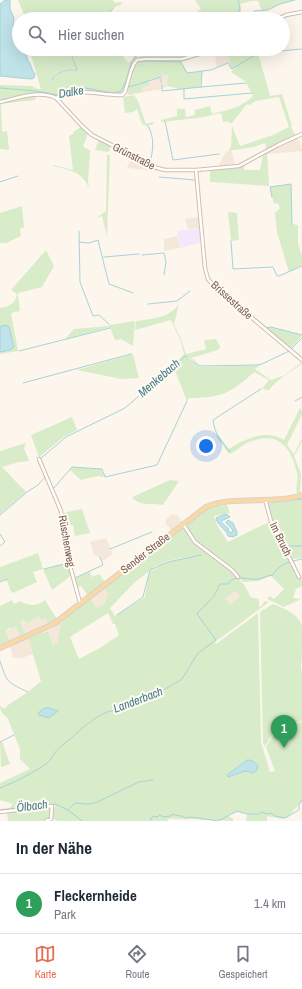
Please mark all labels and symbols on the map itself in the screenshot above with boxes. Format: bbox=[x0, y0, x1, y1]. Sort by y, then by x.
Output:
water label: Dalke bbox=[57, 82, 85, 102]
street label: Grünstraße bbox=[110, 139, 158, 173]
street label: Brissestraße bbox=[208, 278, 256, 322]
water label: Menkebach bbox=[135, 355, 183, 401]
your location bbox=[196, 436, 216, 456]
street label: Rüschenweg bbox=[56, 514, 78, 568]
street label: Im Bruch bbox=[267, 520, 295, 558]
street label: Sender Straße bbox=[118, 529, 172, 577]
water label: Landerbach bbox=[111, 683, 165, 717]
pin: 1 bbox=[271, 715, 297, 748]
water label: Ölbach bbox=[15, 795, 48, 816]

